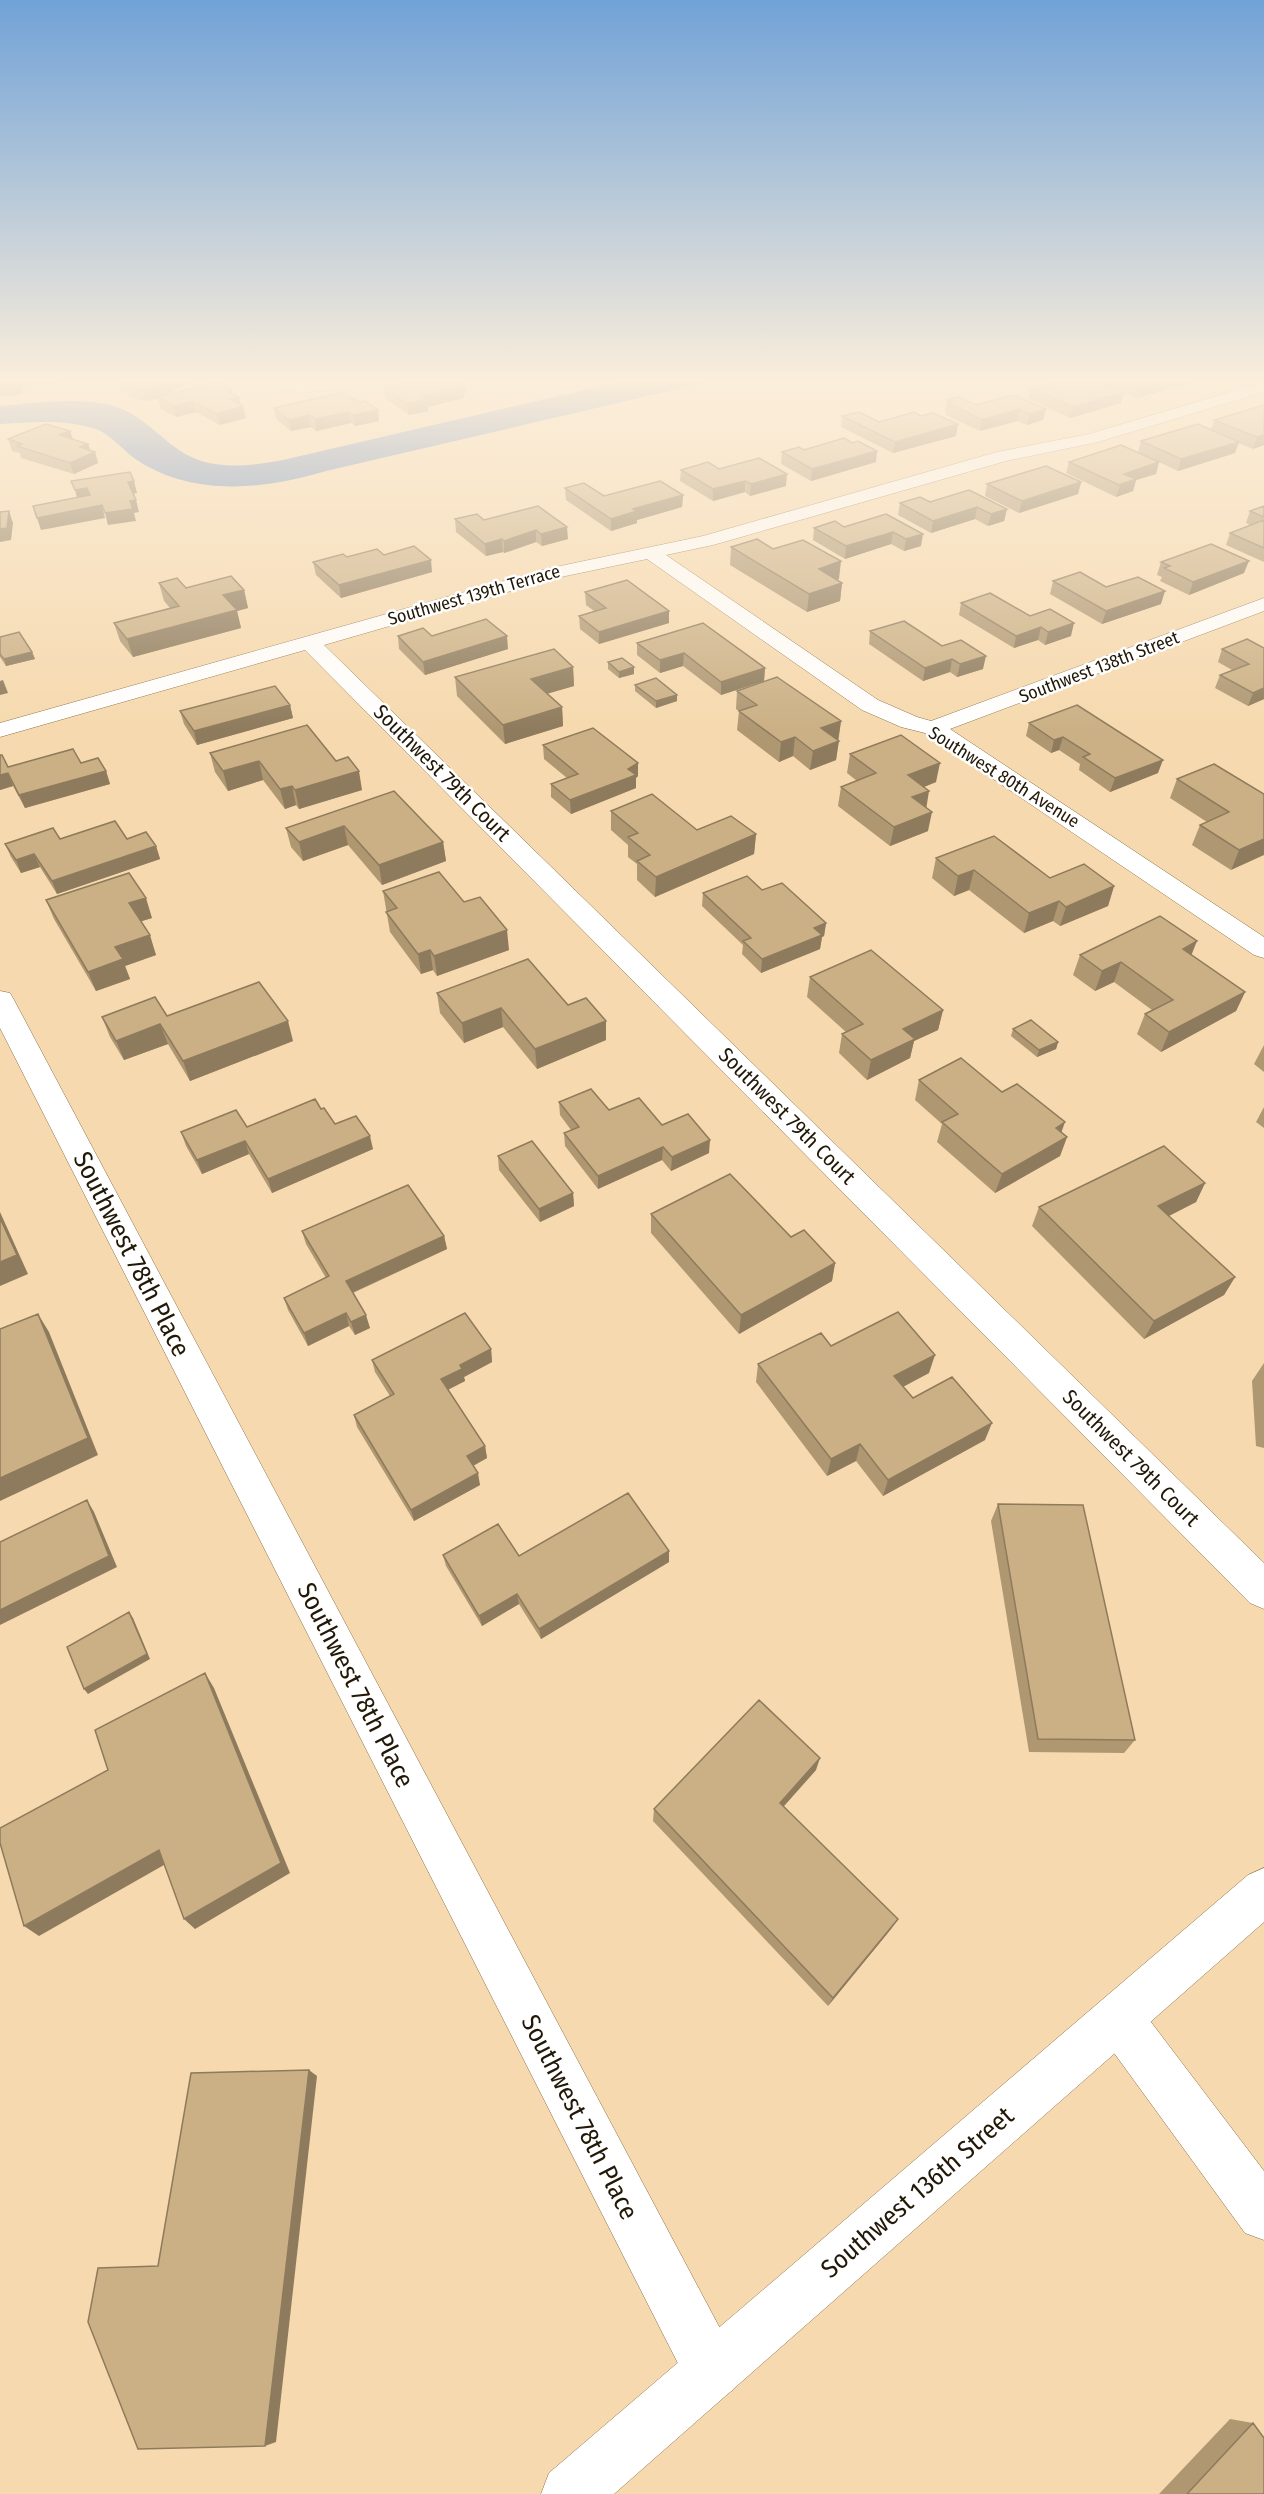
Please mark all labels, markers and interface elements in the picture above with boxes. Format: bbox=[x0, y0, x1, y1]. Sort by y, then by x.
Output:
street label: Southwest 139th Terrace bbox=[385, 560, 563, 630]
street label: Southwest 138th Street bbox=[1016, 626, 1182, 708]
street label: Southwest 79th Court bbox=[368, 699, 516, 847]
street label: Southwest 80th Avenue bbox=[924, 722, 1084, 832]
street label: Southwest 79th Court bbox=[713, 1042, 861, 1190]
street label: Southwest 78th Place bbox=[67, 1147, 197, 1362]
street label: Southwest 79th Court bbox=[1057, 1384, 1205, 1532]
street label: Southwest 78th Place bbox=[291, 1578, 421, 1793]
street label: Southwest 78th Place bbox=[515, 2010, 645, 2225]
street label: Southwest 136th Street bbox=[815, 2100, 1020, 2284]

